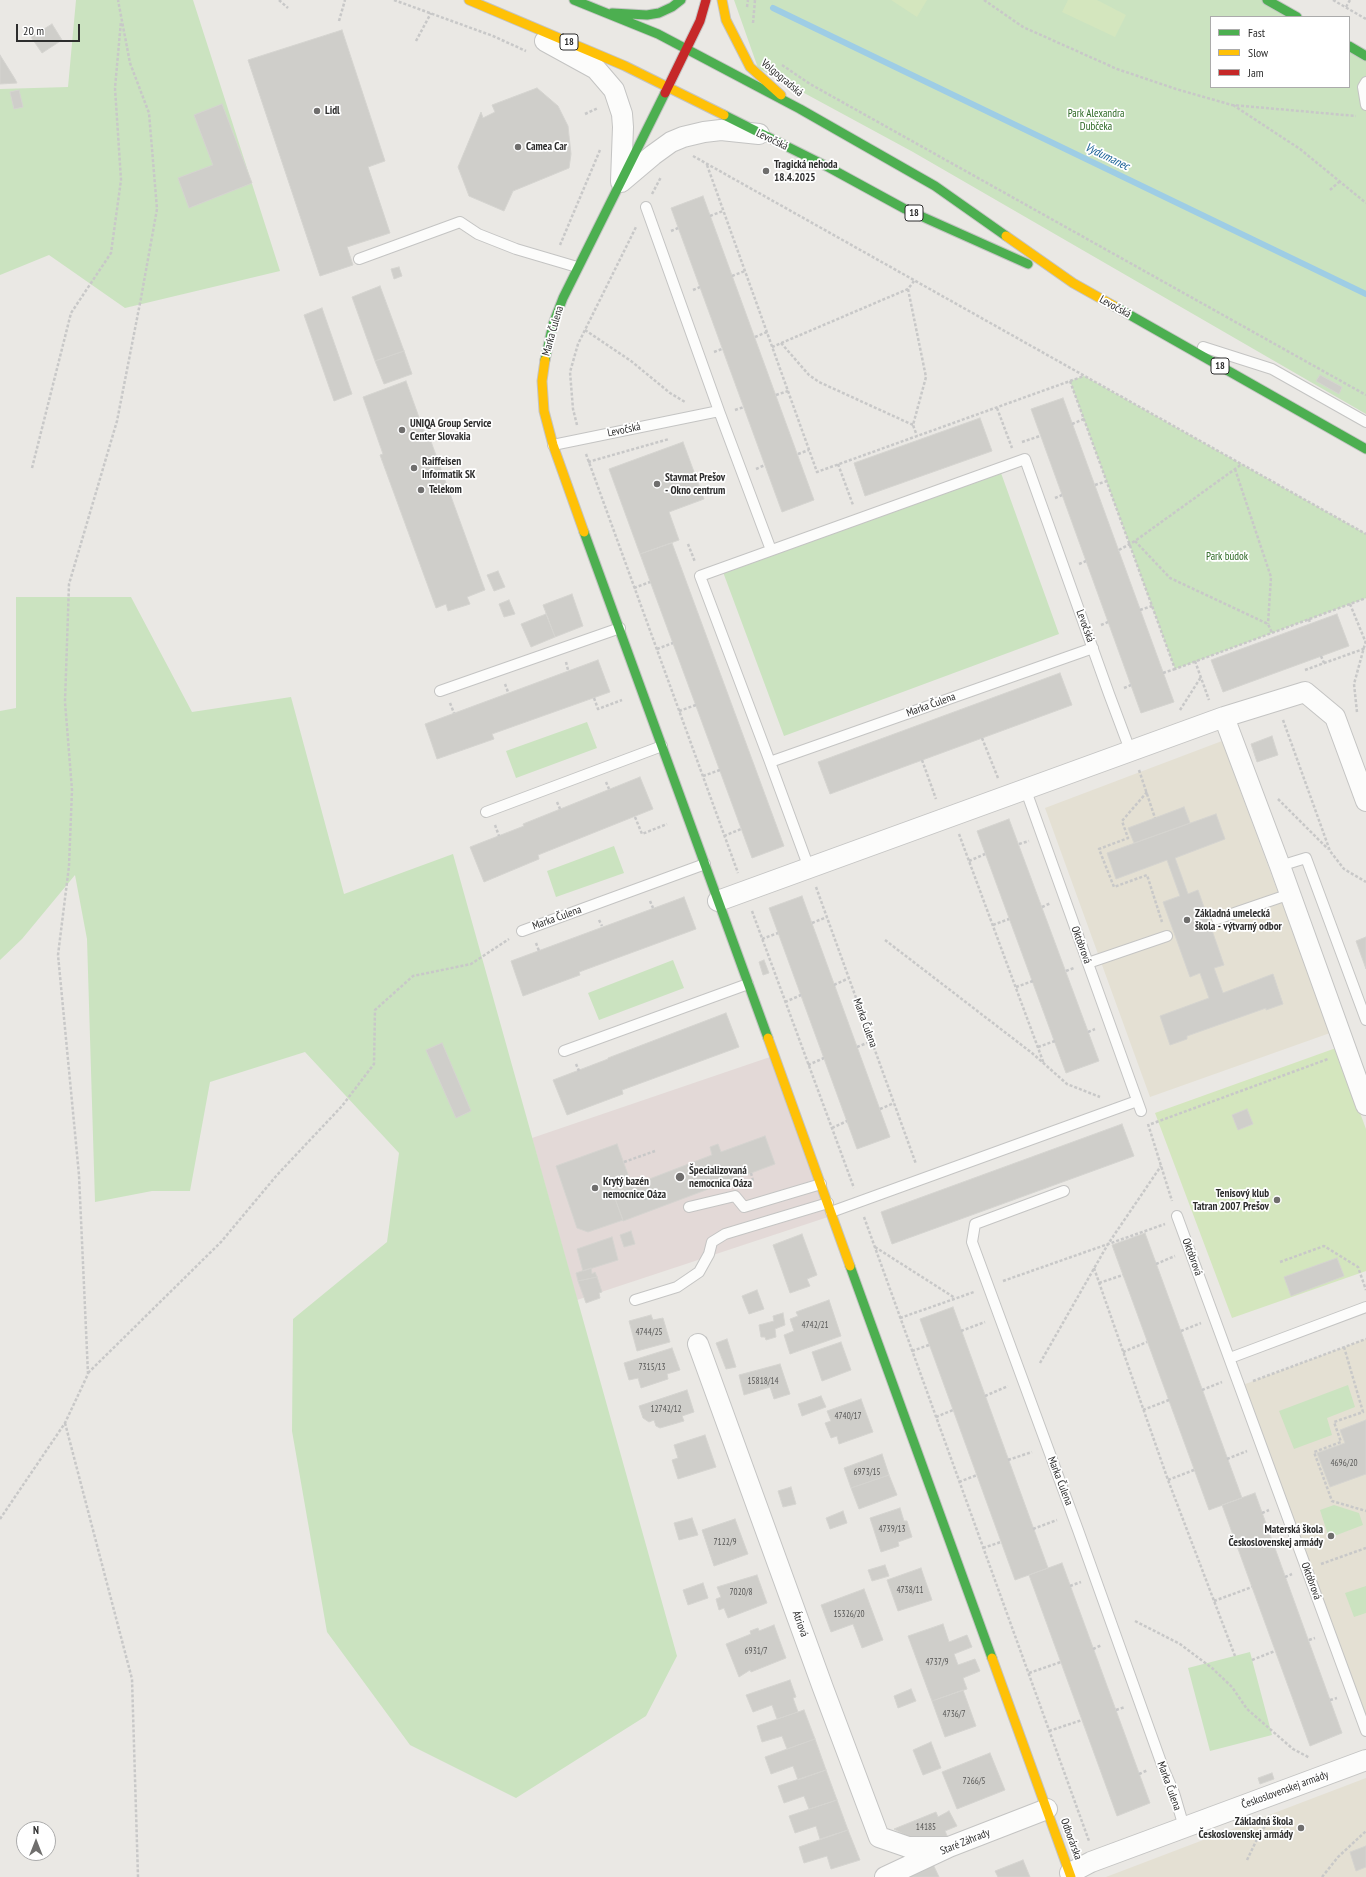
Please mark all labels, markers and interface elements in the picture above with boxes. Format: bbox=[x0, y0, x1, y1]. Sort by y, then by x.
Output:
scale bar bbox=[18, 16, 82, 42]
legend bbox=[1210, 16, 1350, 88]
text: 20 m bbox=[23, 23, 44, 38]
text: Fast bbox=[1248, 25, 1265, 40]
road number: 18 bbox=[560, 34, 578, 50]
text: Slow bbox=[1248, 45, 1268, 60]
street label: Volgogradská bbox=[758, 57, 806, 99]
text: Jam bbox=[1248, 65, 1264, 80]
place label: Lidl bbox=[325, 104, 340, 118]
marker: Lidl bbox=[312, 106, 322, 116]
park label: Park Alexandra Dubčeka bbox=[1068, 107, 1124, 133]
street label: Levočská bbox=[754, 127, 790, 153]
place label: Camea Car bbox=[526, 140, 567, 154]
water label: Vydumanec bbox=[1083, 140, 1131, 174]
marker: Camea Car bbox=[513, 142, 523, 152]
place label: Tragická nehoda 18.4.2025 bbox=[774, 158, 837, 184]
marker: Tragická nehoda 18.4.2025 bbox=[761, 166, 771, 176]
road number: 18 bbox=[905, 205, 923, 221]
street label: Levočská bbox=[1097, 293, 1133, 321]
street label: Marka Čulena bbox=[540, 304, 566, 358]
road number: 18 bbox=[1211, 358, 1229, 374]
place label: UNIQA Group Service Center Slovakia bbox=[410, 417, 492, 443]
street label: Levočská bbox=[606, 420, 642, 440]
marker: UNIQA Group Service Center Slovakia bbox=[397, 425, 407, 435]
place label: Raiffeisen Informatik SK bbox=[422, 455, 475, 481]
marker: Raiffeisen Informatik SK bbox=[409, 463, 419, 473]
place label: Stavmat Prešov - Okno centrum bbox=[665, 471, 725, 497]
marker: Stavmat Prešov - Okno centrum bbox=[652, 479, 662, 489]
place label: Telekom bbox=[429, 483, 462, 497]
marker: Telekom bbox=[416, 485, 426, 495]
park label: Park búdok bbox=[1206, 550, 1248, 564]
street label: Levočská bbox=[1073, 608, 1097, 644]
street label: Marka Čulena bbox=[905, 690, 957, 720]
street label: Marka Čulena bbox=[531, 903, 583, 933]
place label: Základná umelecká škola - výtvarný odbor bbox=[1195, 907, 1282, 933]
marker: Základná umelecká škola - výtvarný odbor bbox=[1182, 915, 1192, 925]
street label: Októbrová bbox=[1068, 924, 1094, 966]
street label: Marka Čulena bbox=[850, 997, 880, 1049]
place label: Špecializovaná nemocnica Oáza bbox=[689, 1164, 752, 1190]
marker: Špecializovaná nemocnica Oáza bbox=[674, 1171, 686, 1183]
place label: Krytý bazén nemocnice Oáza bbox=[603, 1175, 666, 1201]
marker: Krytý bazén nemocnice Oáza bbox=[590, 1183, 600, 1193]
place label: Tenisový klub Tatran 2007 Prešov bbox=[1193, 1187, 1269, 1213]
marker: Tenisový klub Tatran 2007 Prešov bbox=[1272, 1195, 1282, 1205]
street label: Októbrová bbox=[1179, 1236, 1205, 1278]
house number: 4742/21 bbox=[802, 1320, 828, 1330]
house number: 4744/25 bbox=[636, 1327, 662, 1337]
house number: 7315/13 bbox=[639, 1362, 665, 1372]
house number: 15818/14 bbox=[747, 1376, 779, 1386]
house number: 12742/12 bbox=[650, 1404, 682, 1414]
house number: 4740/17 bbox=[835, 1411, 861, 1421]
street label: Marka Čulena bbox=[1045, 1455, 1075, 1507]
house number: 4696/20 bbox=[1331, 1458, 1357, 1468]
house number: 6973/15 bbox=[854, 1467, 880, 1477]
place label: Materská škola Československej armády bbox=[1229, 1523, 1323, 1549]
house number: 4739/13 bbox=[879, 1524, 905, 1534]
marker: Materská škola Československej armády bbox=[1326, 1531, 1336, 1541]
house number: 7122/9 bbox=[714, 1537, 736, 1547]
street label: Októbrová bbox=[1298, 1560, 1324, 1602]
house number: 4738/11 bbox=[897, 1585, 923, 1595]
house number: 7020/8 bbox=[730, 1587, 752, 1597]
street label: Átriová bbox=[789, 1609, 811, 1639]
house number: 15326/20 bbox=[833, 1609, 865, 1619]
house number: 6931/7 bbox=[745, 1646, 767, 1656]
house number: 4737/9 bbox=[926, 1657, 948, 1667]
house number: 4736/7 bbox=[943, 1709, 965, 1719]
street label: Marka Čulena bbox=[1154, 1760, 1184, 1812]
street label: Československej armády bbox=[1240, 1768, 1330, 1812]
house number: 7266/5 bbox=[963, 1776, 985, 1786]
place label: Základná škola Československej armády bbox=[1199, 1815, 1293, 1841]
street label: Odborárska bbox=[1057, 1816, 1085, 1862]
north arrow bbox=[16, 1821, 56, 1861]
house number: 14185 bbox=[916, 1822, 936, 1832]
text: N bbox=[33, 1823, 39, 1837]
marker: Základná škola Československej armády bbox=[1296, 1823, 1306, 1833]
street label: Staré Záhrady bbox=[938, 1826, 992, 1858]

